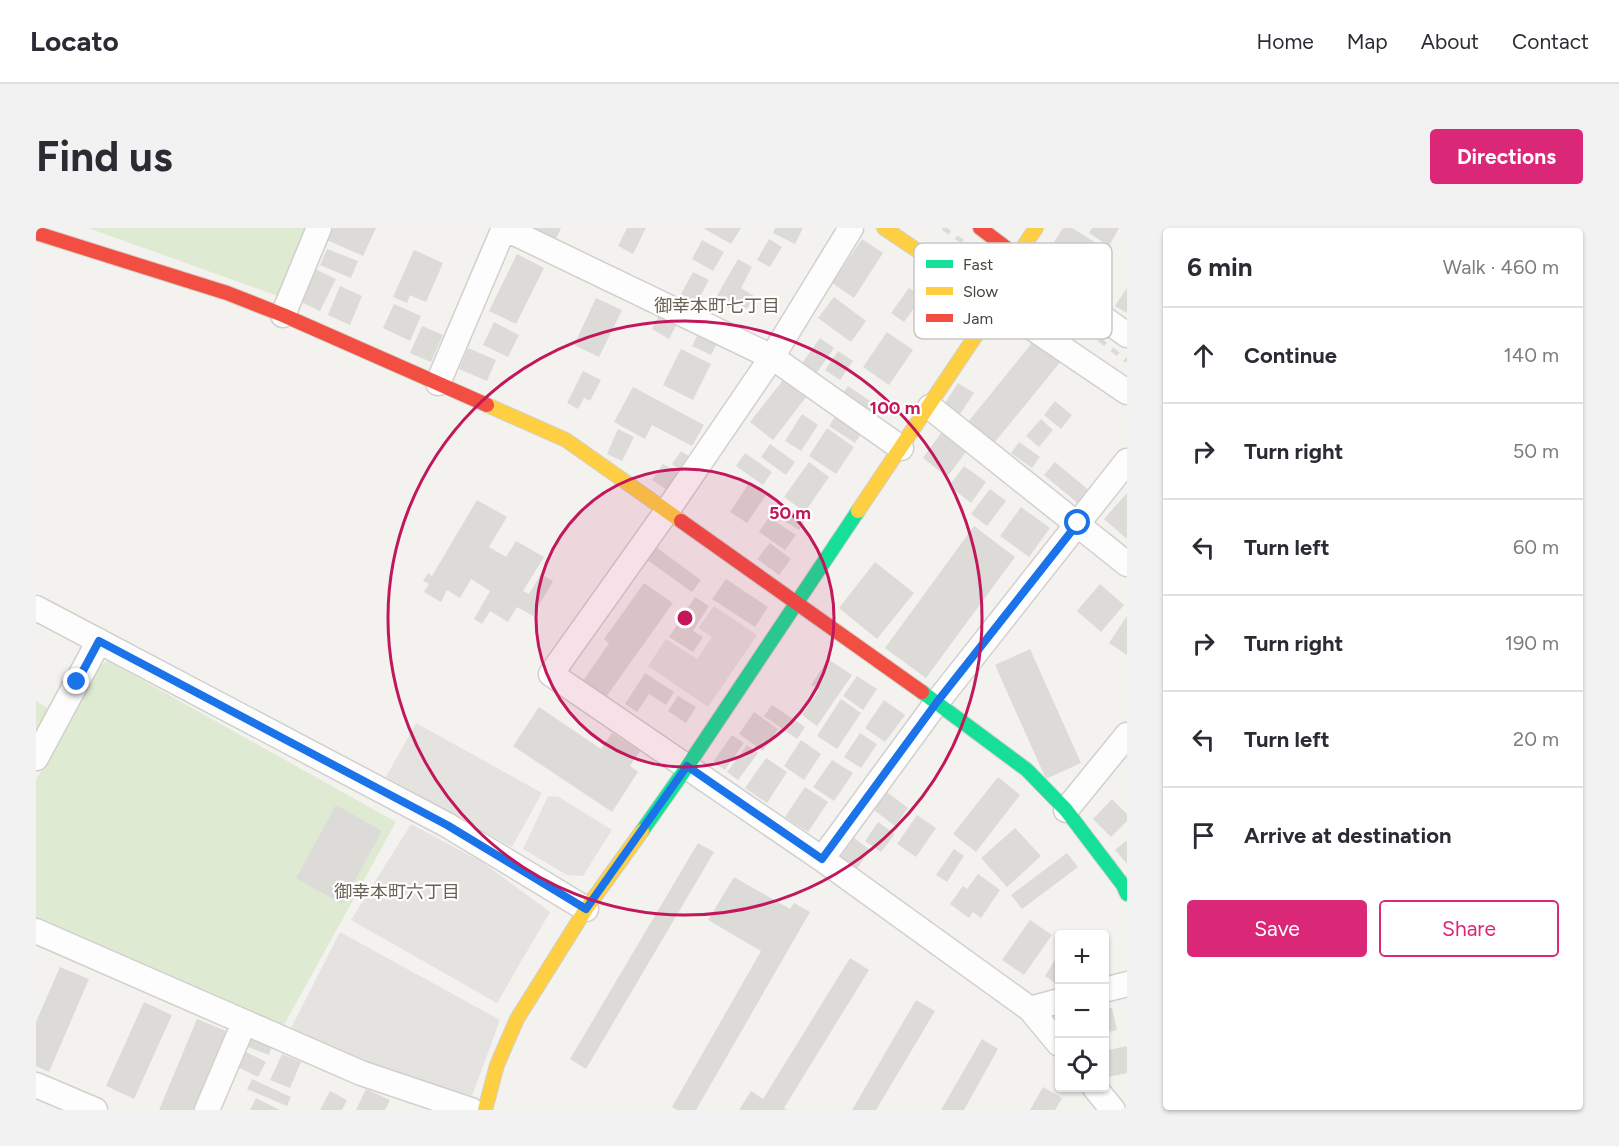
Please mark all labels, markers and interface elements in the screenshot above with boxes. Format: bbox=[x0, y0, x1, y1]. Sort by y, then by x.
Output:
text: Locato bbox=[30, 24, 119, 58]
text: Home bbox=[1257, 29, 1314, 54]
text: Map bbox=[1347, 29, 1388, 54]
text: About bbox=[1421, 29, 1479, 54]
text: Contact bbox=[1512, 29, 1589, 54]
button: Directions bbox=[1430, 129, 1583, 184]
text: Find us bbox=[36, 131, 173, 182]
legend bbox=[914, 243, 1112, 339]
text: 6 min bbox=[1187, 251, 1253, 283]
text: Fast bbox=[963, 255, 993, 274]
text: Walk · 460 m bbox=[1443, 255, 1559, 279]
text: Slow bbox=[963, 282, 998, 301]
district label: 御幸本町七丁目 bbox=[654, 295, 780, 317]
text: Jam bbox=[963, 309, 993, 328]
icon: ahead bbox=[1187, 339, 1220, 372]
text: Continue bbox=[1244, 342, 1337, 369]
text: 140 m bbox=[1504, 343, 1559, 367]
text: 100 m bbox=[870, 397, 920, 419]
icon: right bbox=[1187, 435, 1220, 468]
text: Turn right bbox=[1244, 438, 1343, 465]
text: 50 m bbox=[1513, 439, 1559, 463]
text: 50 m bbox=[769, 502, 811, 524]
route start bbox=[1064, 509, 1090, 535]
icon: left bbox=[1187, 531, 1220, 564]
text: Turn left bbox=[1244, 534, 1330, 561]
text: 60 m bbox=[1513, 535, 1559, 559]
centre of rings bbox=[675, 608, 695, 628]
icon: right bbox=[1187, 627, 1220, 660]
text: Turn right bbox=[1244, 630, 1343, 657]
text: 190 m bbox=[1505, 631, 1559, 655]
route end bbox=[63, 668, 89, 694]
icon: left bbox=[1187, 723, 1220, 756]
text: Turn left bbox=[1244, 726, 1330, 753]
text: 20 m bbox=[1513, 727, 1559, 751]
icon: arrive bbox=[1187, 819, 1220, 852]
text: Arrive at destination bbox=[1244, 822, 1452, 849]
district label: 御幸本町六丁目 bbox=[334, 881, 460, 903]
button: Save bbox=[1187, 900, 1367, 957]
button: Share bbox=[1379, 900, 1559, 957]
map controls bbox=[1055, 930, 1109, 1092]
button: + bbox=[1055, 930, 1109, 984]
button: − bbox=[1055, 984, 1109, 1038]
button: locate bbox=[1055, 1038, 1109, 1092]

